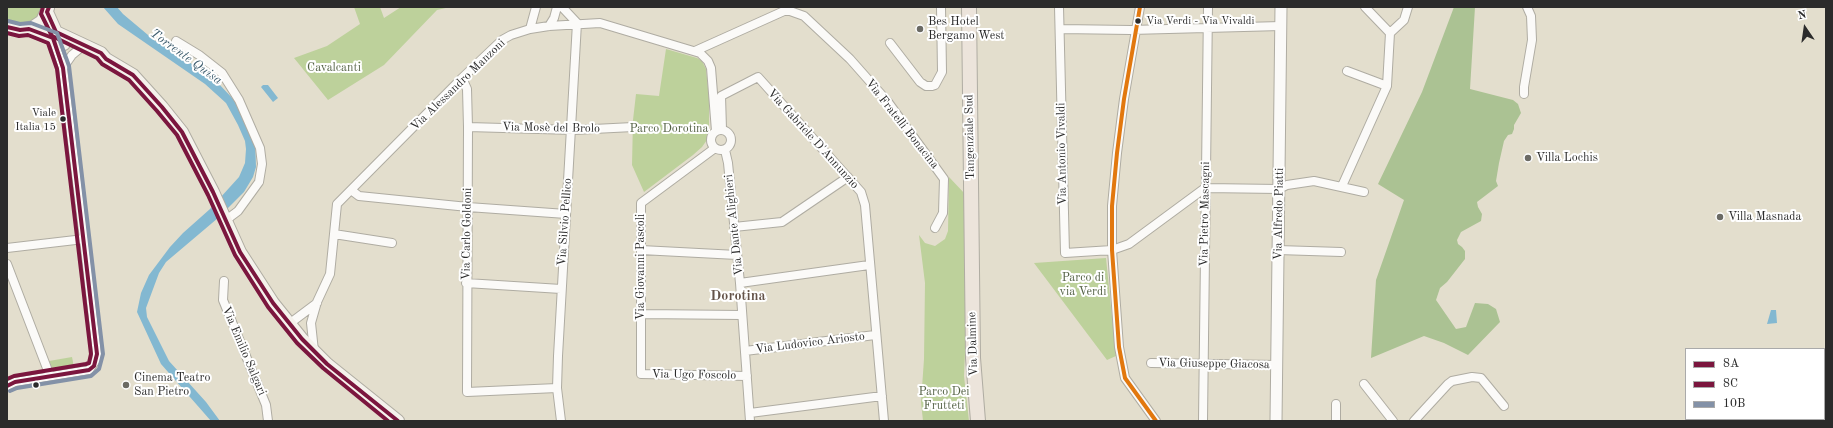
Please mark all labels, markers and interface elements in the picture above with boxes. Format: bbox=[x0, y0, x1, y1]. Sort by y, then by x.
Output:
north arrow bbox=[1785, 8, 1825, 48]
text: N bbox=[1797, 10, 1808, 22]
place label: Via Verdi - Via Vivaldi bbox=[1146, 14, 1255, 28]
place label: Bes Hotel Bergamo West bbox=[928, 15, 1005, 43]
marker: Via Verdi - Via Vivaldi bbox=[1133, 16, 1143, 26]
marker: Bes Hotel Bergamo West bbox=[915, 24, 925, 34]
water label: Torrente Quisa bbox=[147, 26, 225, 88]
street label: Via Alessandro Manzoni bbox=[408, 36, 508, 134]
park label: Cavalcanti bbox=[307, 61, 361, 75]
street label: Via Fratelli Bonacina bbox=[862, 76, 942, 172]
street label: Via Gabriele D'Annunzio bbox=[764, 86, 862, 192]
street label: Tangenziale Sud bbox=[962, 94, 978, 180]
street label: Via Antonio Vivaldi bbox=[1054, 103, 1070, 205]
place label: Viale Italia 15 bbox=[15, 106, 56, 132]
marker: Viale Italia 15 bbox=[58, 114, 68, 124]
street label: Via Mosè del Brolo bbox=[502, 120, 600, 136]
park label: Parco Dorotina bbox=[629, 122, 709, 136]
place label: Villa Lochis bbox=[1536, 151, 1598, 165]
marker: Villa Lochis bbox=[1523, 153, 1533, 163]
street label: Via Pietro Mascagni bbox=[1197, 161, 1213, 267]
street label: Via Alfredo Piatti bbox=[1271, 168, 1287, 260]
street label: Via Dante Alighieri bbox=[722, 174, 746, 276]
street label: Via Silvio Pellico bbox=[555, 178, 575, 266]
street label: Via Carlo Goldoni bbox=[459, 188, 475, 280]
place label: Villa Masnada bbox=[1728, 210, 1802, 224]
marker: Villa Masnada bbox=[1715, 212, 1725, 222]
street label: Via Giovanni Pascoli bbox=[634, 214, 648, 320]
park label: Parco di via Verdi bbox=[1060, 271, 1106, 299]
district label: Dorotina bbox=[710, 288, 766, 304]
street label: Via Emilio Salgari bbox=[219, 304, 269, 398]
street label: Via Dalmine bbox=[965, 311, 981, 377]
street label: Via Ludovico Ariosto bbox=[754, 329, 866, 357]
legend bbox=[1685, 348, 1825, 420]
street label: Via Giuseppe Giacosa bbox=[1158, 356, 1270, 372]
text: 8A bbox=[1723, 358, 1739, 370]
street label: Via Ugo Foscolo bbox=[652, 367, 736, 383]
place label: Cinema Teatro San Pietro bbox=[134, 371, 210, 399]
text: 8C bbox=[1723, 378, 1738, 390]
unlabelled marker bbox=[31, 380, 41, 390]
marker: Cinema Teatro San Pietro bbox=[121, 380, 131, 390]
park label: Parco Dei Frutteti bbox=[918, 385, 970, 413]
text: 10B bbox=[1723, 398, 1745, 410]

